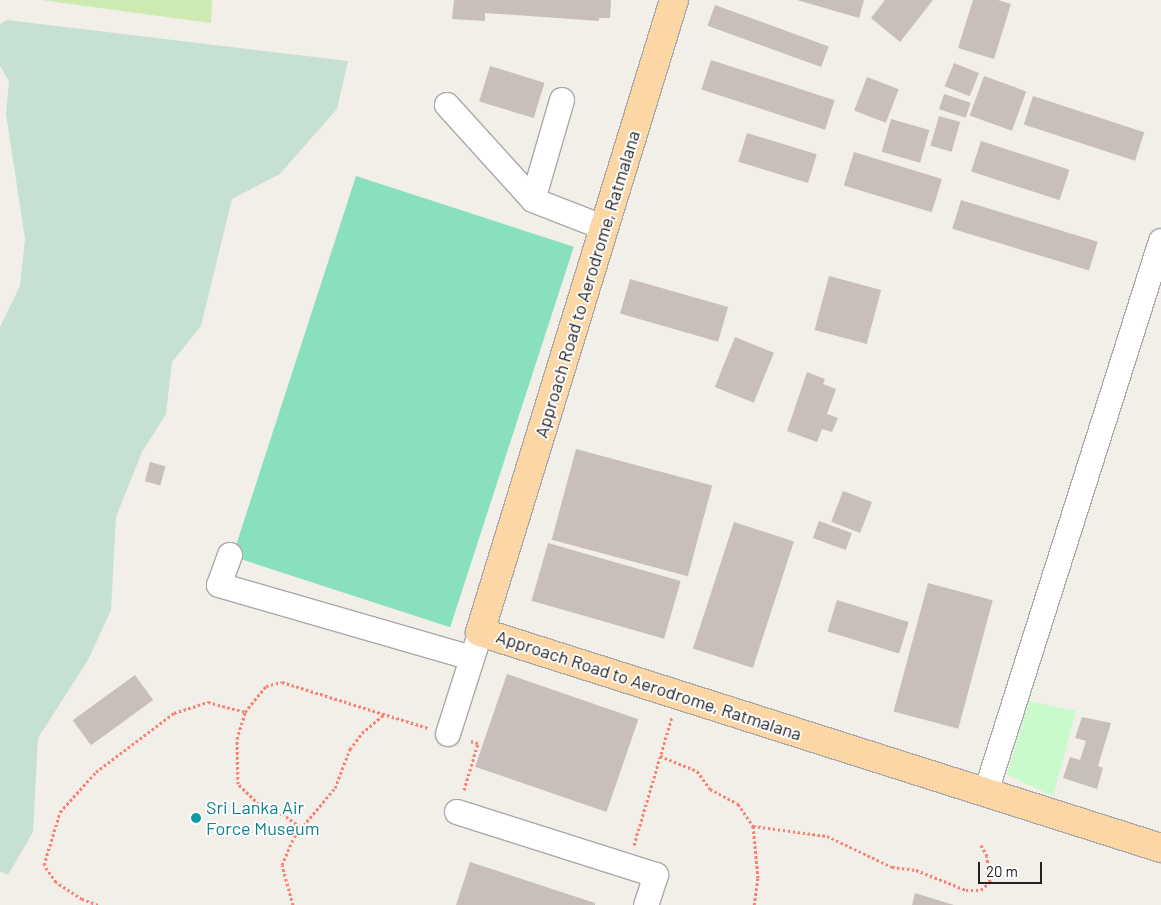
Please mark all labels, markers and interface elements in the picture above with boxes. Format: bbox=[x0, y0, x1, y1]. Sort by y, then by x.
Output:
street label: Approach Road to Aerodrome, Ratmalana bbox=[530, 128, 644, 440]
street label: Approach Road to Aerodrome, Ratmalana bbox=[493, 625, 805, 745]
place label: Sri Lanka Air Force Museum bbox=[206, 797, 320, 840]
marker: Sri Lanka Air Force Museum bbox=[190, 812, 202, 824]
scale bar bbox=[981, 852, 1045, 884]
text: 20 m bbox=[986, 862, 1018, 880]

